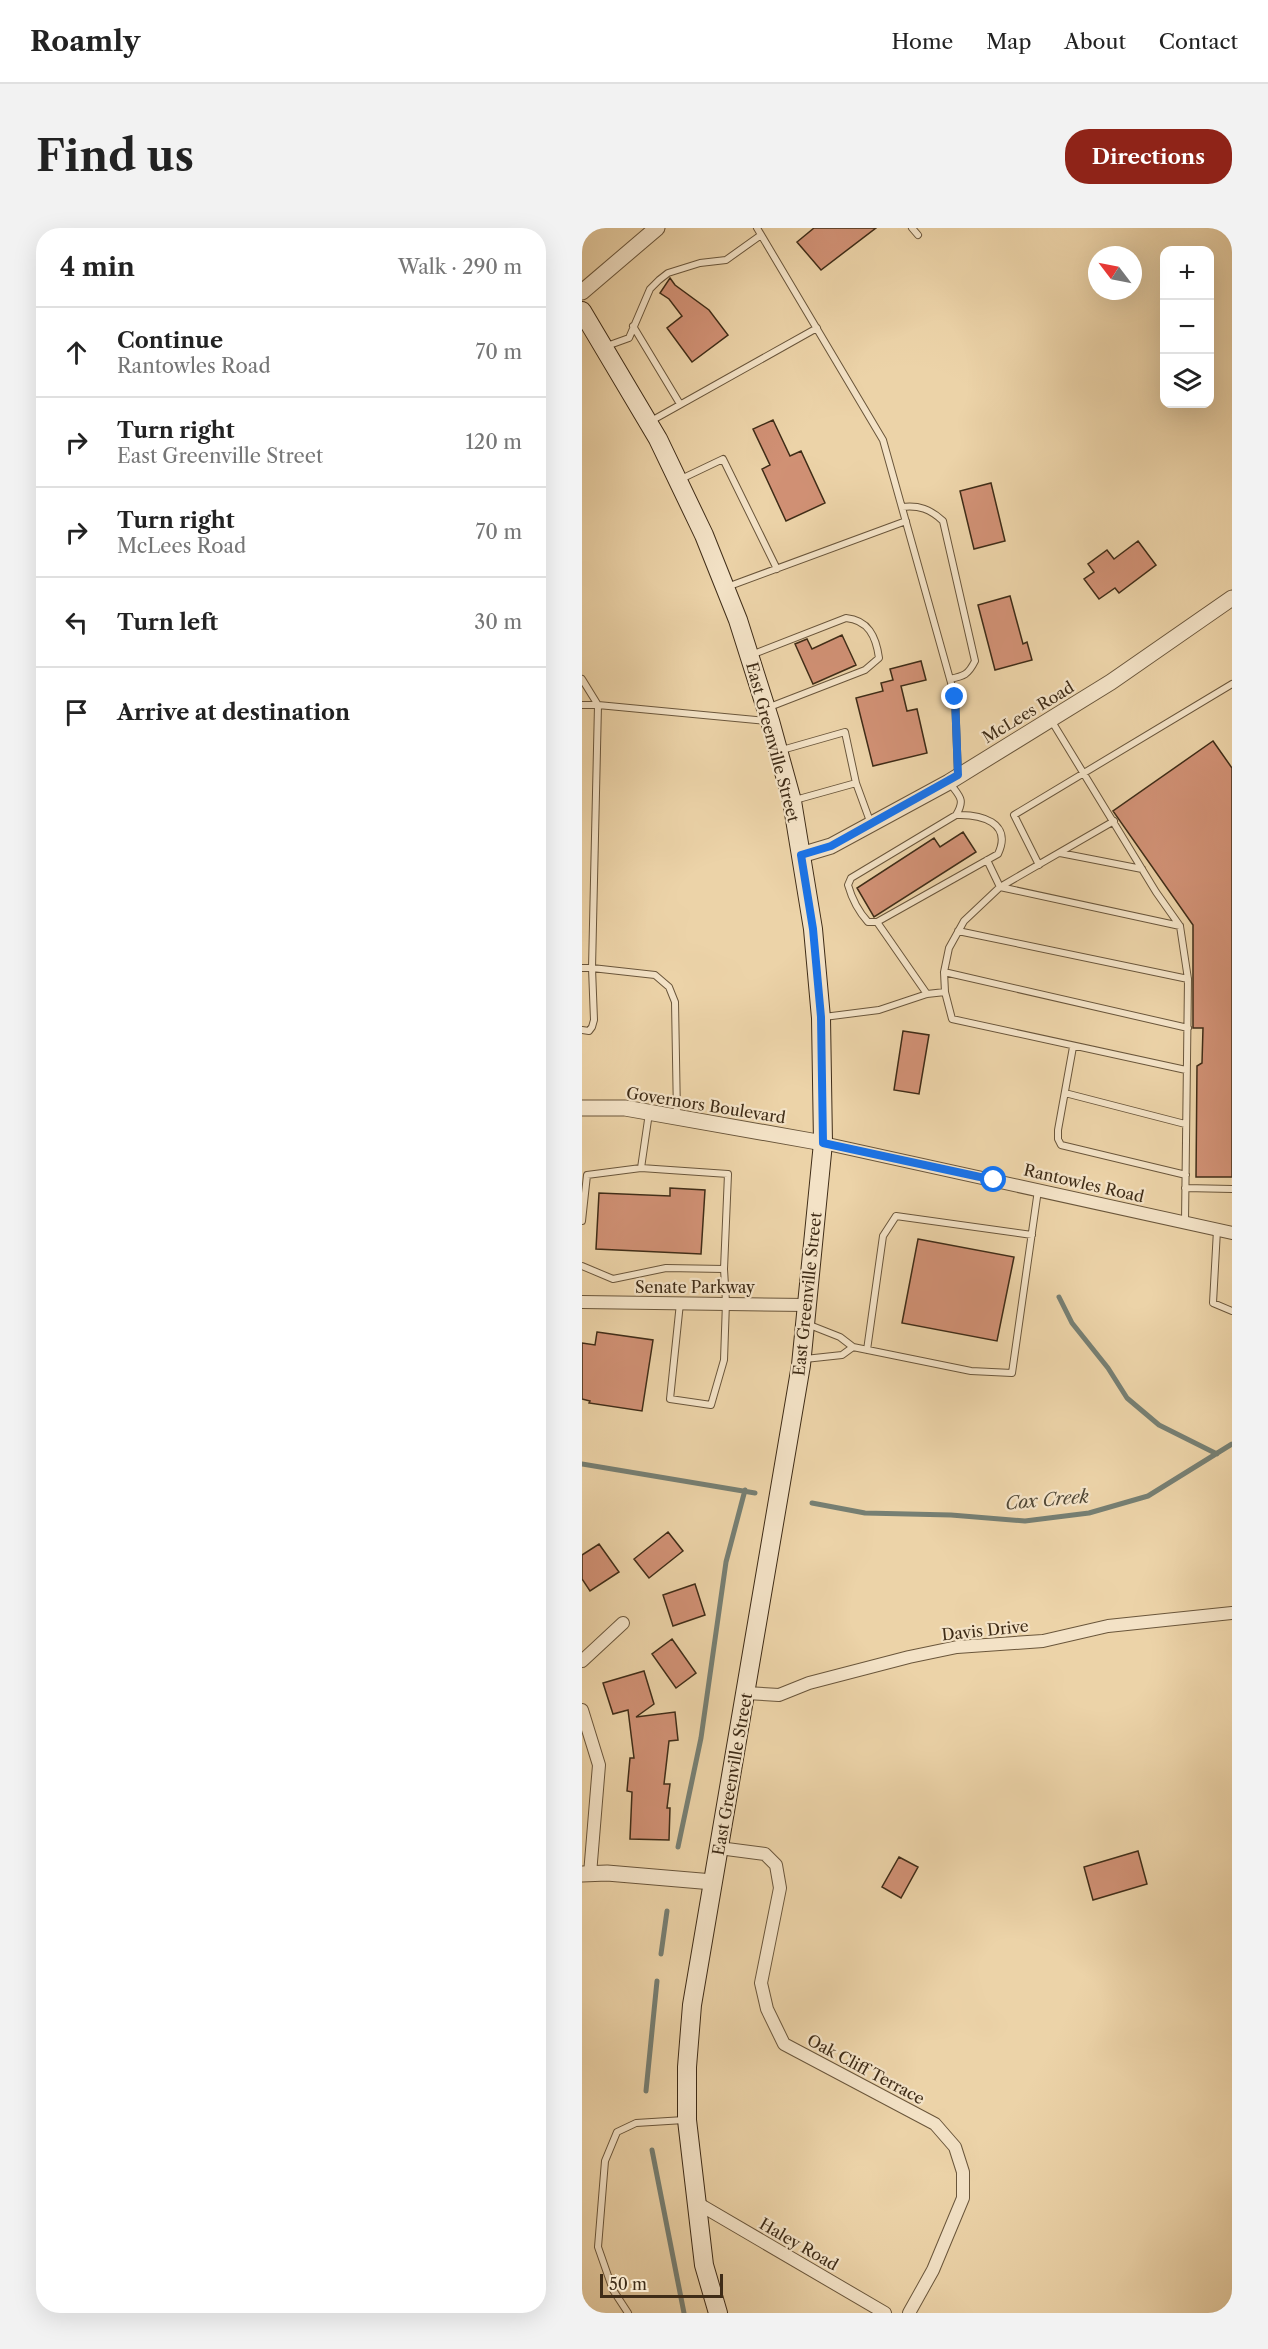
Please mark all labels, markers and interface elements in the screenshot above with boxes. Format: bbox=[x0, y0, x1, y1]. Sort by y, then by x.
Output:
text: Roamly bbox=[30, 24, 140, 58]
text: Home bbox=[892, 29, 953, 54]
text: Map bbox=[986, 29, 1031, 54]
text: About bbox=[1064, 29, 1126, 54]
text: Contact bbox=[1159, 29, 1238, 54]
button: Directions bbox=[1065, 129, 1232, 184]
text: Find us bbox=[36, 130, 194, 182]
north arrow bbox=[1088, 246, 1142, 300]
map controls bbox=[1160, 246, 1214, 408]
button: + bbox=[1160, 246, 1214, 300]
text: 4 min bbox=[60, 251, 135, 283]
text: Walk · 290 m bbox=[398, 255, 522, 279]
button: − bbox=[1160, 300, 1214, 354]
text: Continue bbox=[117, 327, 223, 354]
icon: ahead bbox=[60, 336, 93, 369]
text: 70 m bbox=[476, 340, 522, 364]
text: Rantowles Road bbox=[117, 354, 271, 378]
button: layers bbox=[1160, 354, 1214, 408]
text: Turn right bbox=[117, 417, 235, 444]
icon: right bbox=[60, 426, 93, 459]
text: 120 m bbox=[465, 430, 522, 454]
text: East Greenville Street bbox=[117, 444, 323, 468]
text: Turn right bbox=[117, 507, 235, 534]
icon: right bbox=[60, 516, 93, 549]
text: 70 m bbox=[476, 520, 522, 544]
text: McLees Road bbox=[117, 534, 246, 558]
icon: left bbox=[60, 606, 93, 639]
text: Turn left bbox=[117, 609, 218, 636]
text: 30 m bbox=[474, 610, 522, 634]
street label: East Greenville Street bbox=[742, 660, 804, 825]
street label: McLees Road bbox=[979, 677, 1078, 747]
route end bbox=[941, 683, 967, 709]
icon: arrive bbox=[60, 696, 93, 729]
text: Arrive at destination bbox=[117, 699, 350, 726]
street label: Governors Boulevard bbox=[625, 1083, 787, 1128]
street label: Rantowles Road bbox=[1022, 1159, 1146, 1207]
route start bbox=[980, 1166, 1006, 1192]
street label: East Greenville Street bbox=[788, 1211, 826, 1377]
street label: Senate Parkway bbox=[635, 1277, 756, 1297]
water label: Cox Creek bbox=[1004, 1485, 1090, 1515]
street label: Davis Drive bbox=[941, 1615, 1030, 1645]
street label: East Greenville Street bbox=[708, 1691, 756, 1857]
street label: Oak Cliff Terrace bbox=[804, 2030, 928, 2108]
street label: Haley Road bbox=[756, 2213, 842, 2275]
scale bar bbox=[600, 2271, 723, 2298]
text: 50 m bbox=[609, 2274, 647, 2294]

